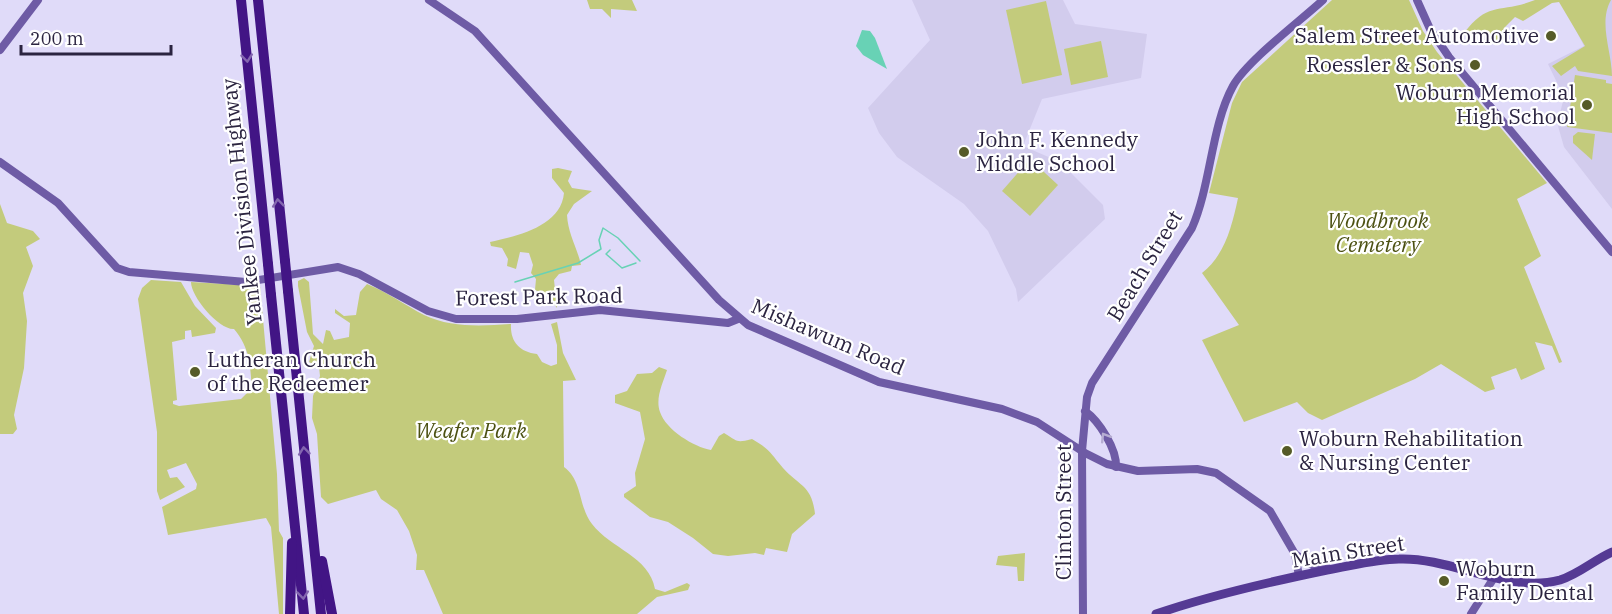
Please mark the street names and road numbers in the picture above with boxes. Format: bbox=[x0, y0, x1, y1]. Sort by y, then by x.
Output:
street label: Yankee Division Highway bbox=[214, 76, 268, 327]
street label: Beach Street bbox=[1100, 205, 1188, 326]
street label: Forest Park Road bbox=[455, 281, 623, 311]
street label: Mishawum Road bbox=[747, 291, 909, 381]
street label: Clinton Street bbox=[1049, 444, 1077, 580]
street label: Main Street bbox=[1290, 528, 1406, 574]

